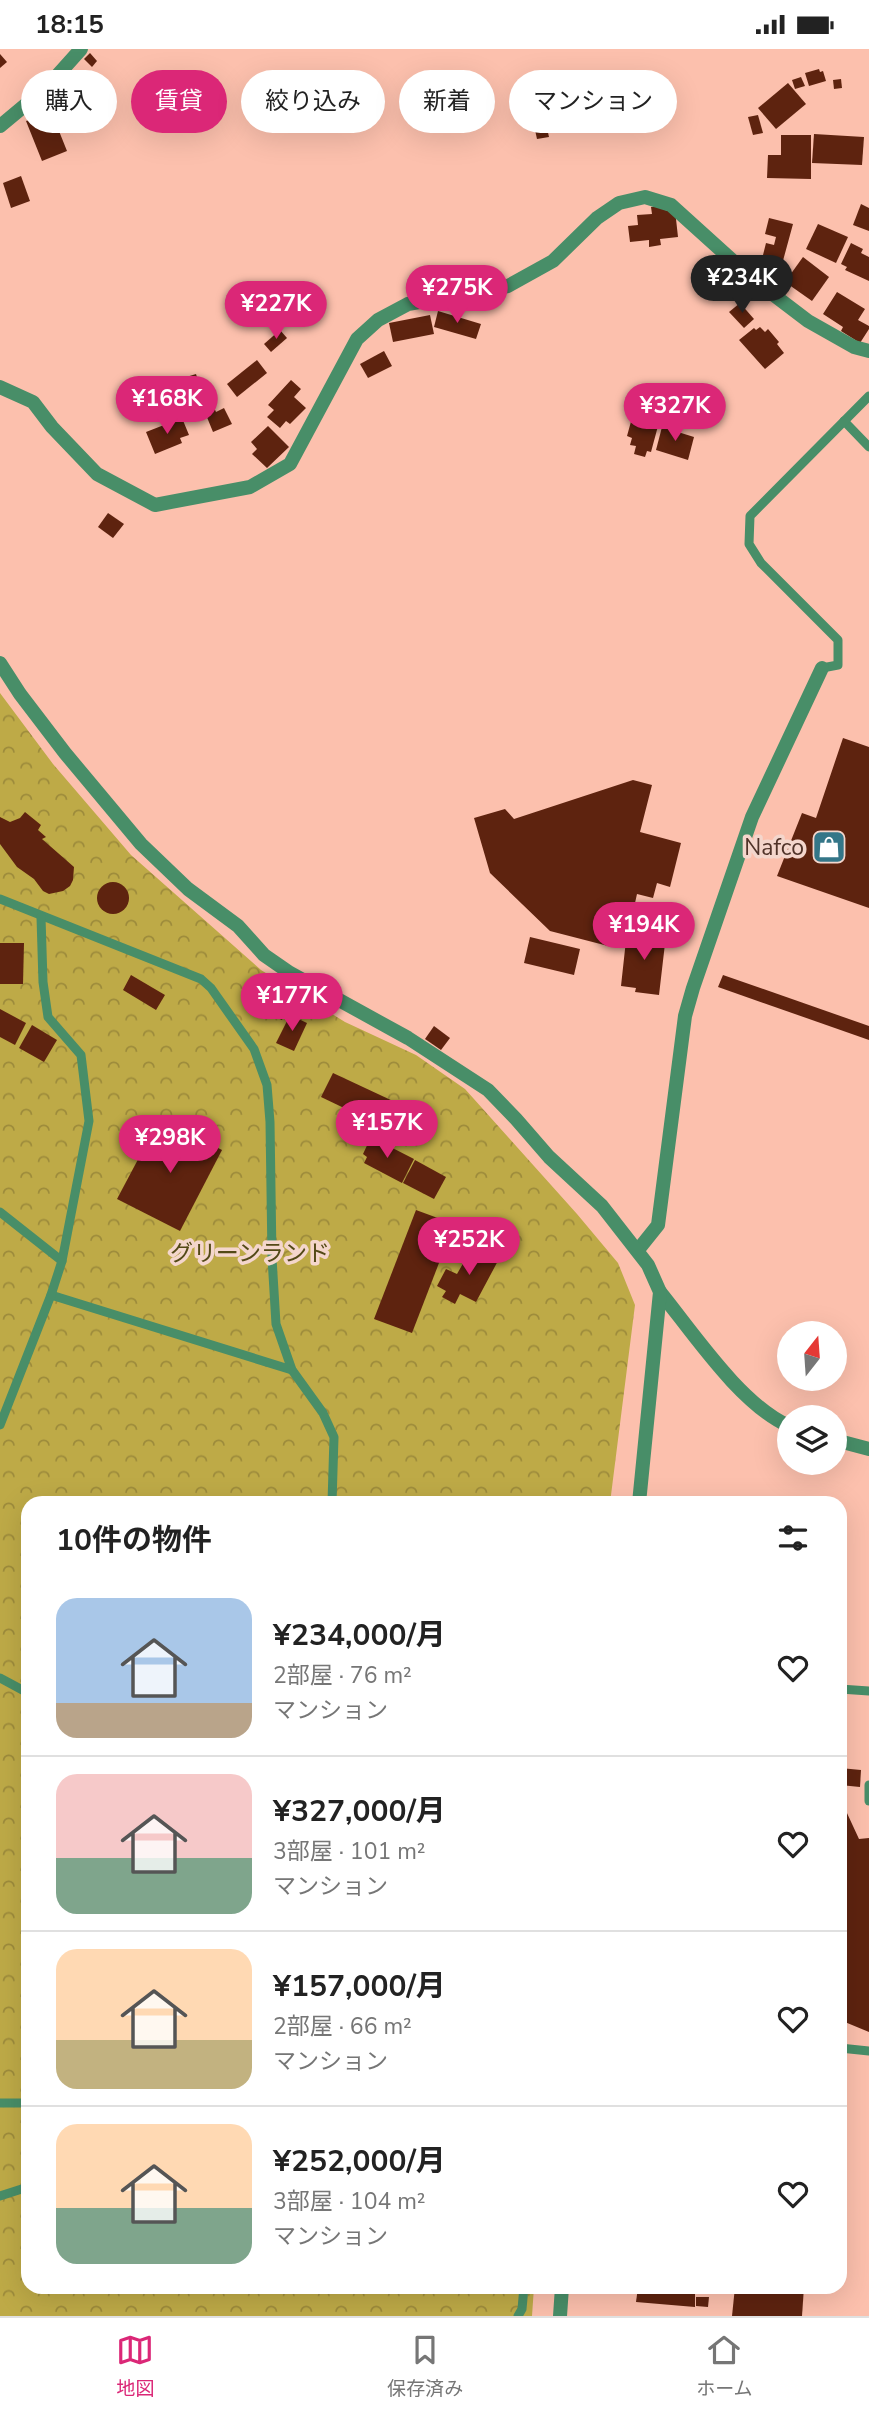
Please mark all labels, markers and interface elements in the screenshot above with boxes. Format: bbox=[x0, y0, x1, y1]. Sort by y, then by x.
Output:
text: 18:15 bbox=[35, 7, 104, 42]
chip: 購入 bbox=[21, 70, 117, 133]
chip: 賃貸 bbox=[131, 70, 227, 133]
chip: 絞り込み bbox=[241, 70, 385, 133]
chip: 新着 bbox=[399, 70, 495, 133]
chip: マンション bbox=[509, 70, 677, 133]
pin: ¥234K bbox=[693, 255, 791, 315]
text: ¥234K bbox=[707, 262, 777, 293]
pin: ¥275K bbox=[408, 265, 506, 325]
text: ¥275K bbox=[422, 272, 492, 303]
pin: ¥227K bbox=[227, 281, 325, 341]
text: ¥227K bbox=[241, 288, 311, 319]
pin: ¥168K bbox=[118, 377, 216, 436]
text: ¥168K bbox=[132, 383, 202, 414]
pin: ¥327K bbox=[626, 383, 724, 443]
text: ¥327K bbox=[640, 390, 710, 421]
shop icon: Nafco bbox=[810, 828, 848, 866]
place label: Nafco bbox=[744, 832, 804, 863]
pin: ¥194K bbox=[595, 902, 693, 962]
text: ¥194K bbox=[609, 909, 679, 940]
pin: ¥177K bbox=[243, 974, 341, 1033]
text: ¥177K bbox=[257, 980, 327, 1011]
pin: ¥157K bbox=[338, 1101, 436, 1160]
text: ¥157K bbox=[352, 1107, 422, 1138]
pin: ¥298K bbox=[121, 1115, 219, 1175]
text: ¥298K bbox=[135, 1122, 205, 1153]
pin: ¥252K bbox=[420, 1217, 518, 1277]
text: ¥252K bbox=[434, 1224, 504, 1255]
park label: グリーンランド bbox=[170, 1238, 330, 1269]
north arrow bbox=[777, 1321, 847, 1391]
map controls bbox=[777, 1321, 847, 1475]
button: layers bbox=[777, 1405, 847, 1475]
icon: filters bbox=[774, 1519, 812, 1557]
text: 10件の物件 bbox=[56, 1520, 212, 1561]
text: ¥234,000/月 bbox=[273, 1615, 446, 1656]
icon: home bbox=[112, 1626, 196, 1710]
icon: heart bbox=[774, 1649, 812, 1687]
text: 2部屋 · 76 m² bbox=[273, 1660, 412, 1691]
text: マンション bbox=[273, 1695, 388, 1726]
text: ¥327,000/月 bbox=[273, 1791, 446, 1832]
icon: home bbox=[112, 1802, 196, 1886]
icon: heart bbox=[774, 1825, 812, 1863]
text: 3部屋 · 101 m² bbox=[273, 1836, 426, 1867]
text: マンション bbox=[273, 1871, 388, 1902]
text: ¥157,000/月 bbox=[273, 1966, 446, 2007]
icon: home bbox=[112, 1977, 196, 2061]
icon: heart bbox=[774, 2000, 812, 2038]
text: 2部屋 · 66 m² bbox=[273, 2011, 412, 2042]
text: マンション bbox=[273, 2046, 388, 2077]
text: ¥252,000/月 bbox=[273, 2141, 446, 2182]
icon: home bbox=[112, 2152, 196, 2236]
icon: heart bbox=[774, 2175, 812, 2213]
text: 3部屋 · 104 m² bbox=[273, 2186, 426, 2217]
text: マンション bbox=[273, 2221, 388, 2252]
tab: 地図 bbox=[116, 2331, 154, 2402]
tab: 保存済み bbox=[387, 2331, 463, 2402]
tab: ホーム bbox=[696, 2331, 753, 2402]

